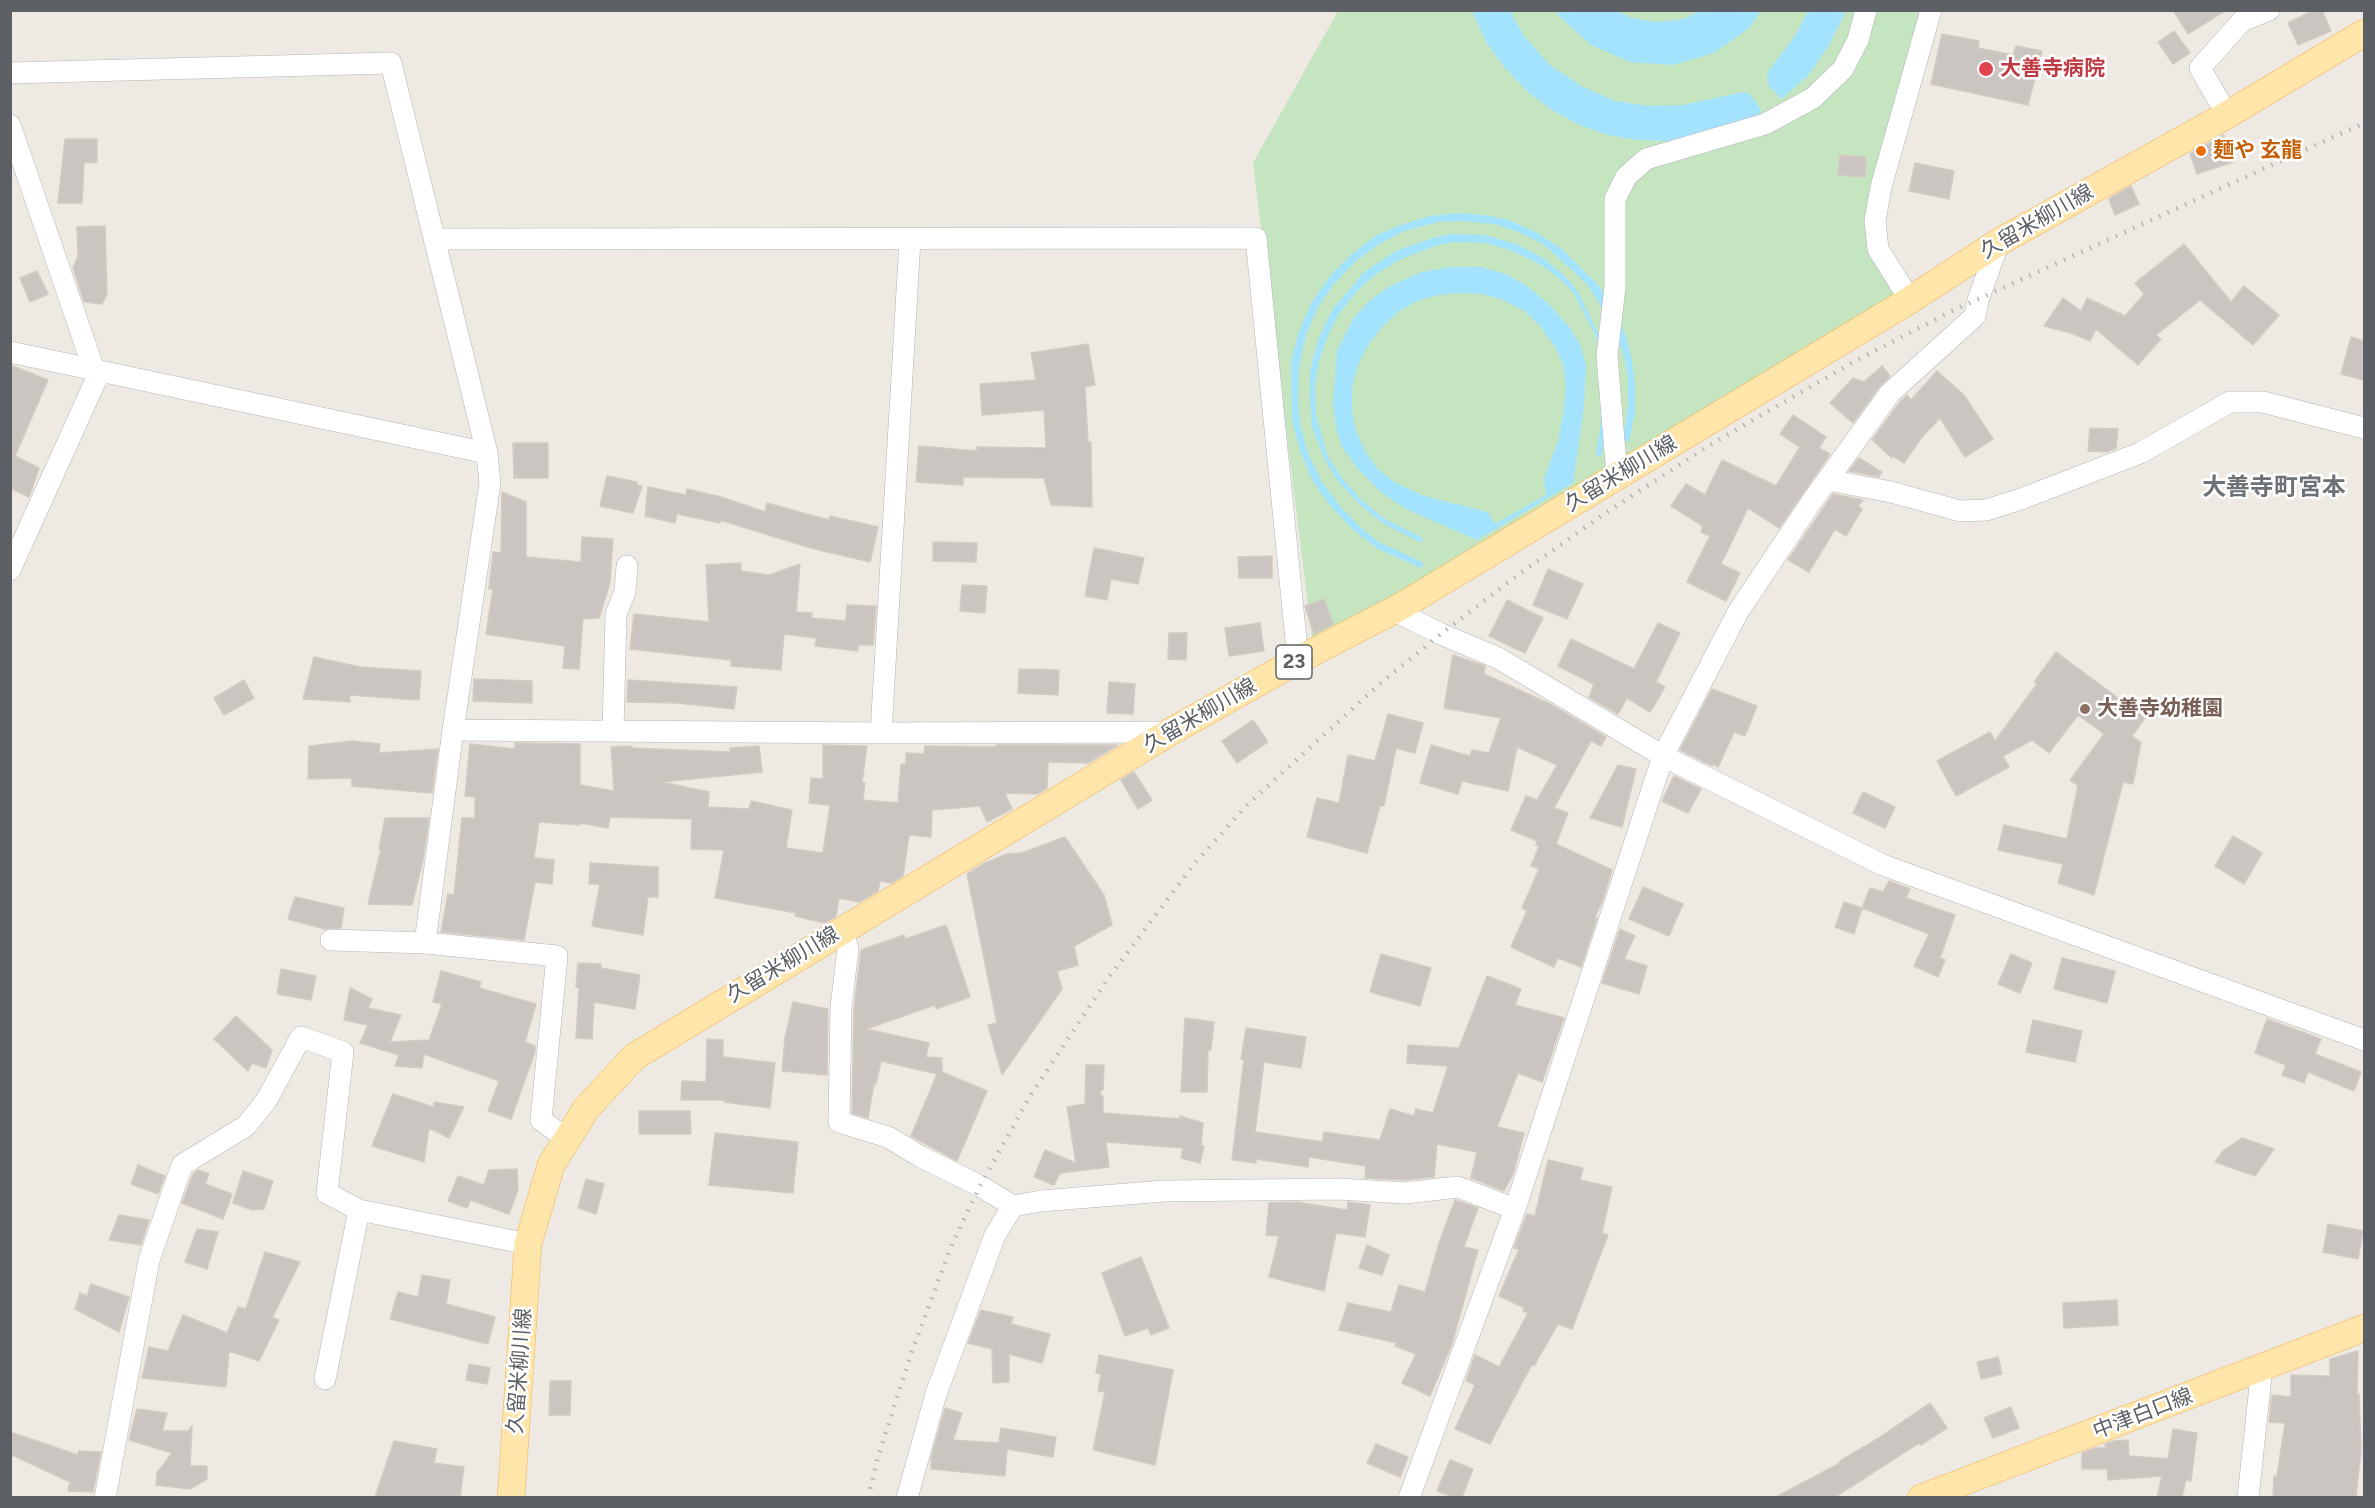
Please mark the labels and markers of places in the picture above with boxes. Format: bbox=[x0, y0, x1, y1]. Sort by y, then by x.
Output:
place label: 大善寺病院 bbox=[2000, 56, 2105, 82]
marker: 大善寺病院 bbox=[1977, 60, 1995, 78]
place label: 麺や 玄龍 bbox=[2213, 138, 2302, 164]
marker: 麺や 玄龍 bbox=[2194, 144, 2208, 158]
place label: 大善寺幼稚園 bbox=[2097, 696, 2223, 722]
marker: 大善寺幼稚園 bbox=[2078, 702, 2092, 716]

